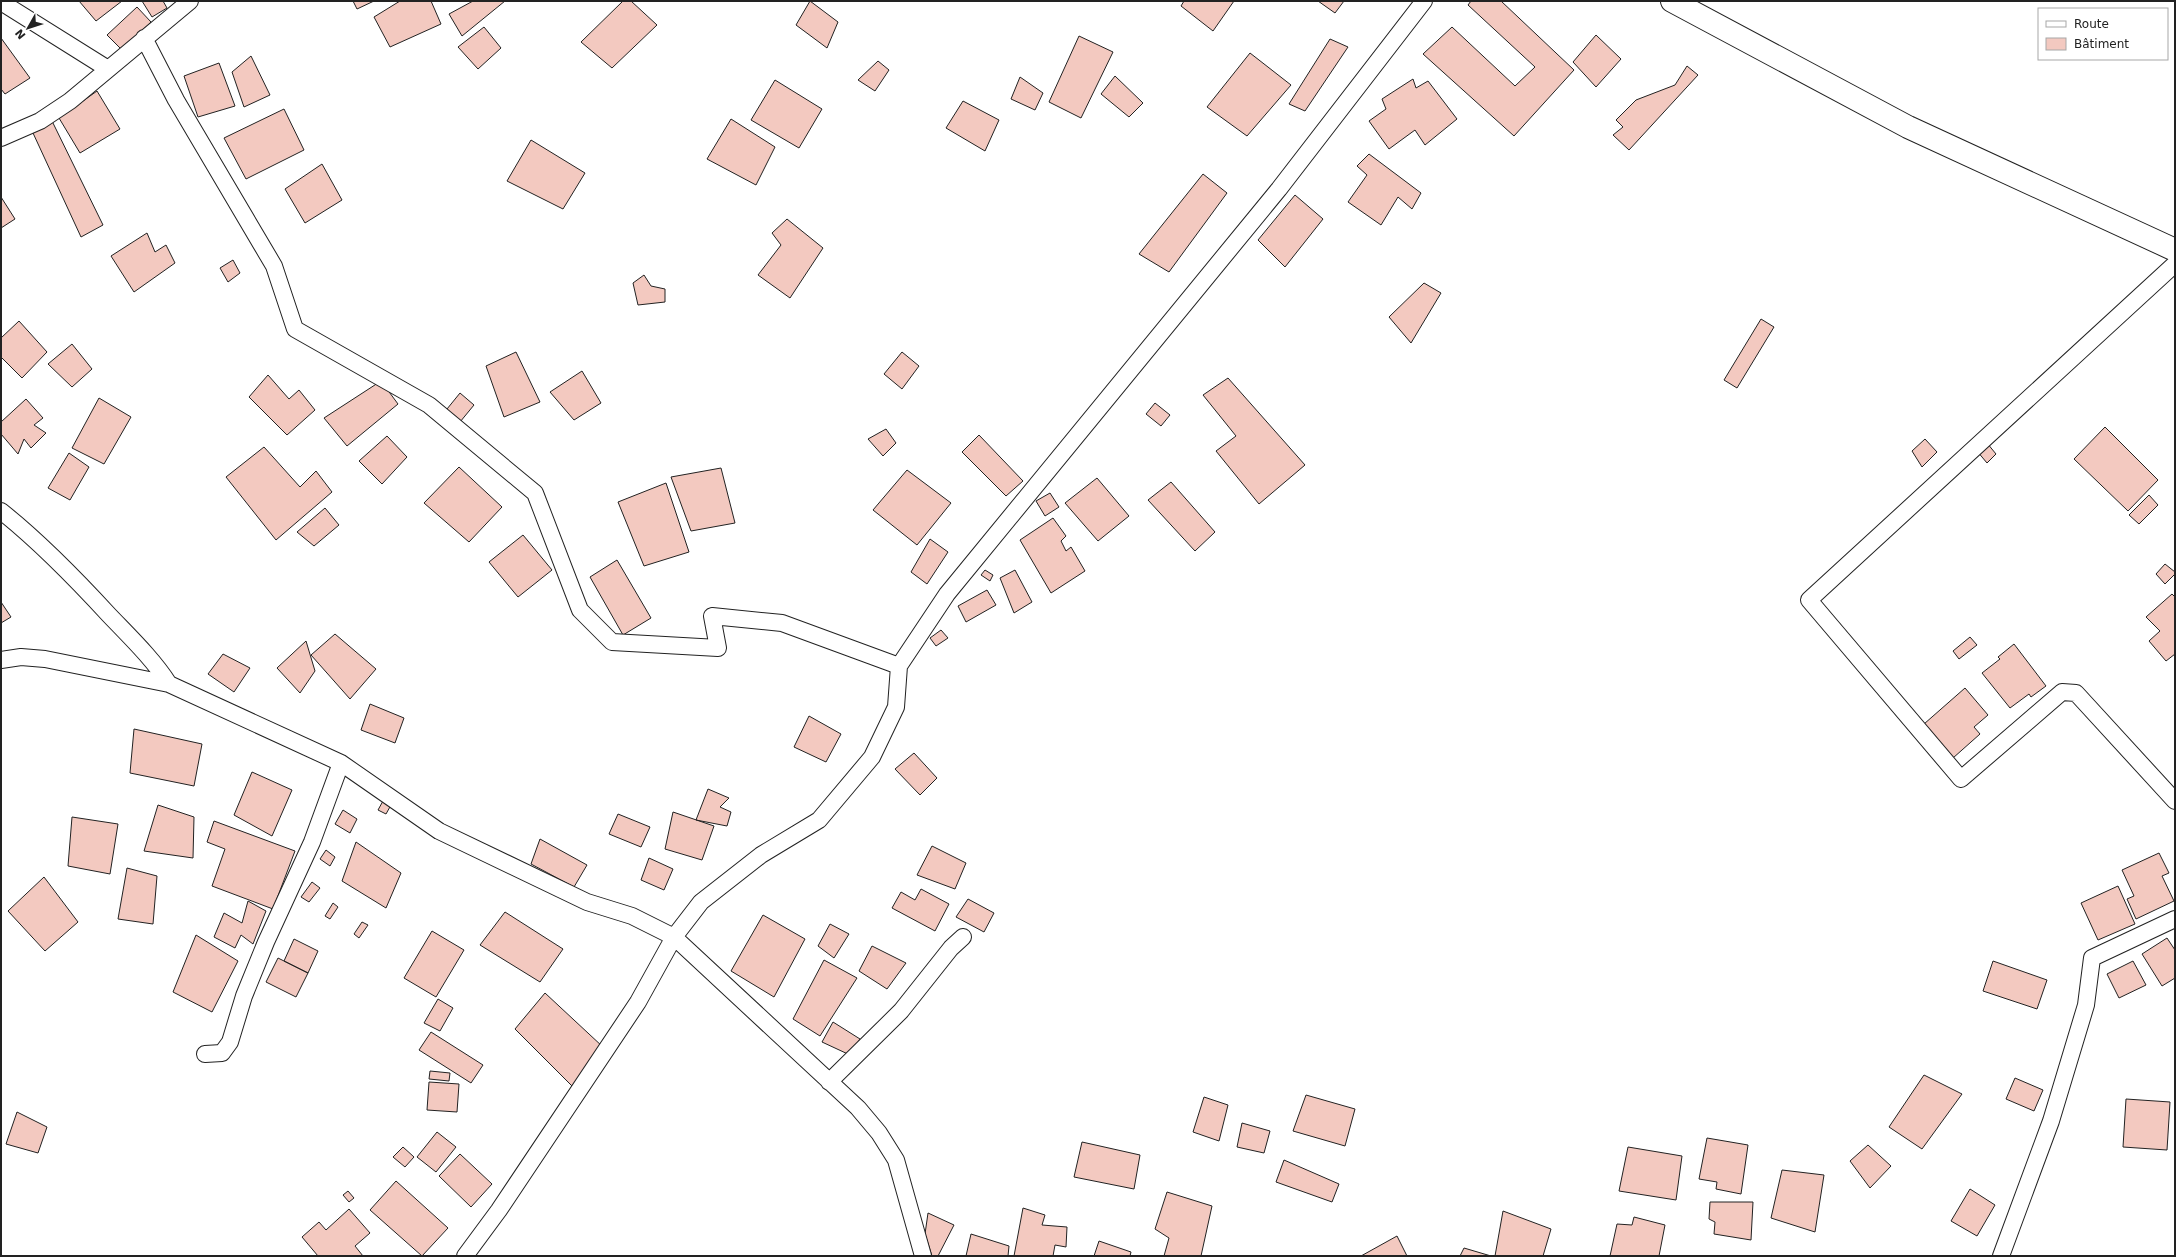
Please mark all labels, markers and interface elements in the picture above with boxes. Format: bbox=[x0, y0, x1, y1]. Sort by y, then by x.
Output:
north arrow bbox=[8, 8, 48, 48]
legend bbox=[2038, 8, 2168, 60]
text: Route bbox=[2074, 17, 2109, 31]
text: N bbox=[13, 26, 29, 42]
text: Bâtiment bbox=[2074, 37, 2129, 51]

